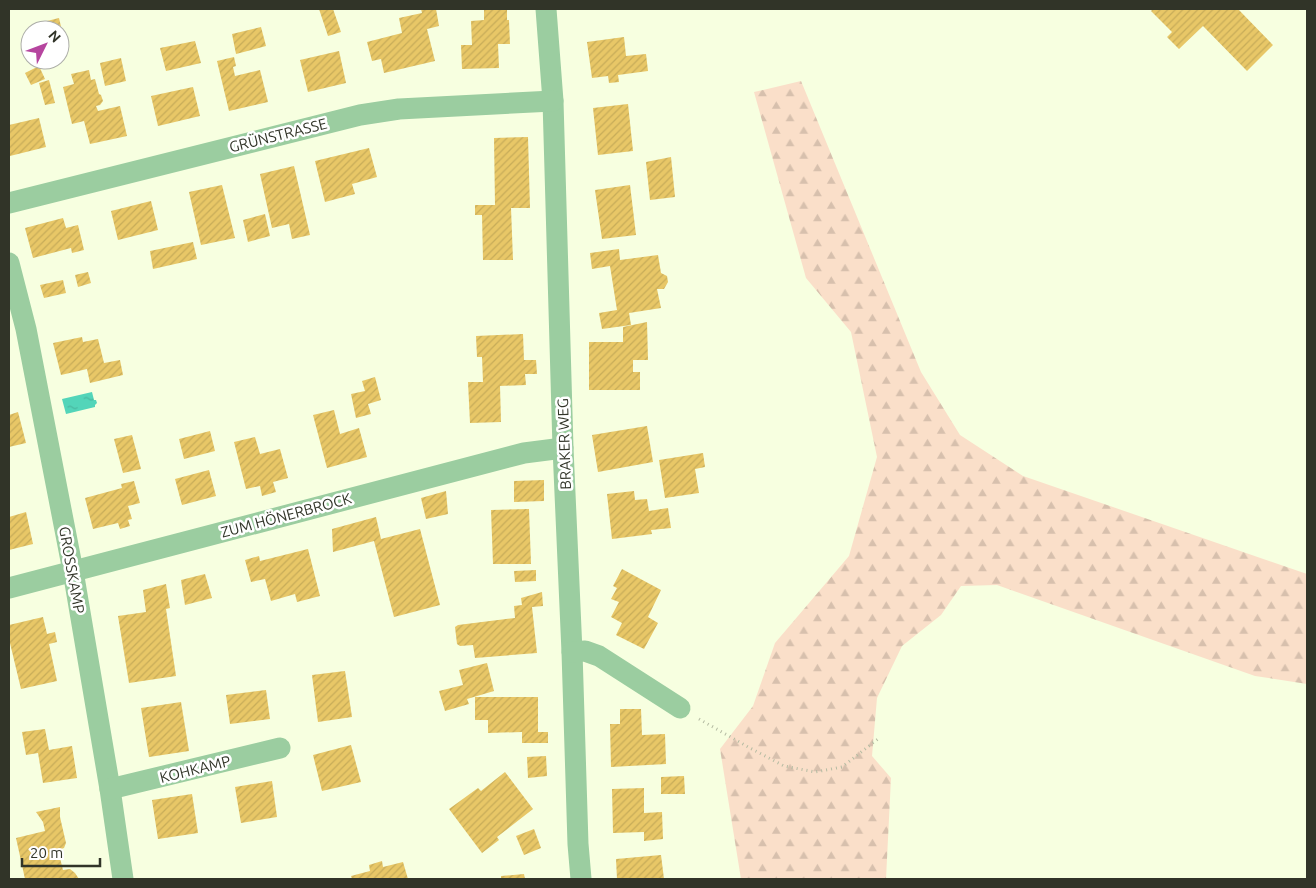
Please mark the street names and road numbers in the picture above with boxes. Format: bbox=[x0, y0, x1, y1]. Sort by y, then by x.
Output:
street label: GRÜNSTRASSE bbox=[227, 115, 329, 155]
street label: BRAKER WEG bbox=[554, 398, 574, 490]
street label: ZUM HÖNERBROCK bbox=[219, 489, 353, 541]
street label: GROSSKAMP bbox=[56, 525, 88, 615]
street label: KOHKAMP bbox=[158, 752, 232, 786]

